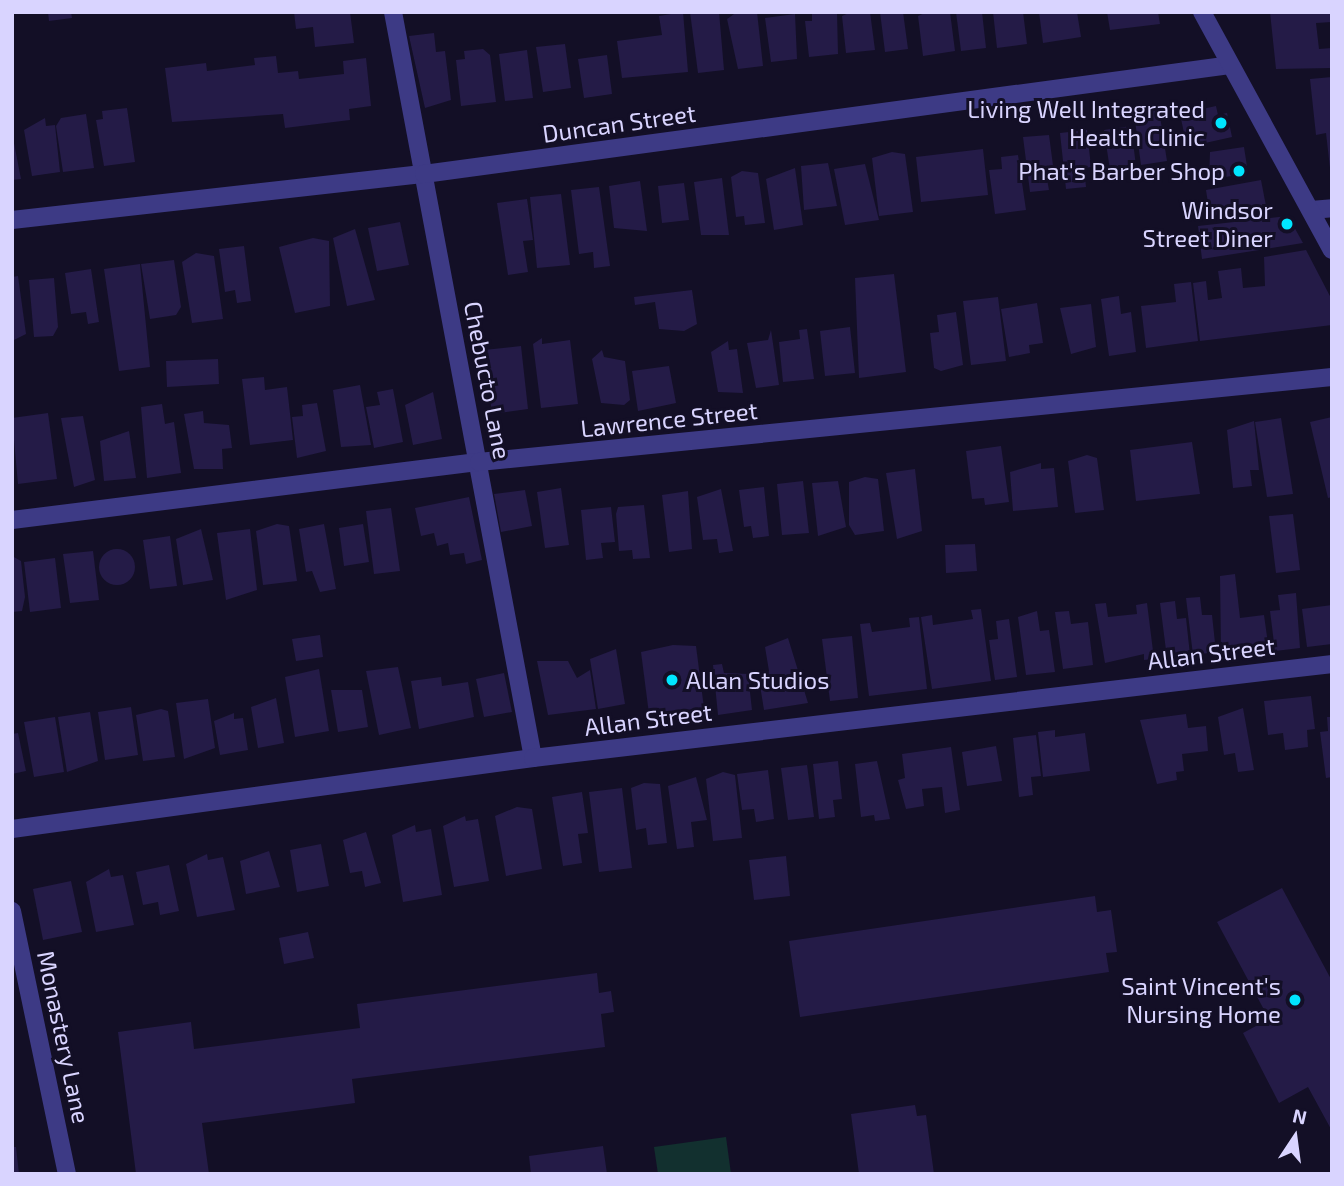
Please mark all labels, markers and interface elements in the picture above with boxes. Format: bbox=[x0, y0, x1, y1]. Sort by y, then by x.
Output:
place label: Living Well Integrated Health Clinic bbox=[966, 95, 1205, 151]
street label: Duncan Street bbox=[541, 98, 697, 148]
marker: Living Well Integrated Health Clinic bbox=[1211, 113, 1231, 133]
place label: Phat's Barber Shop bbox=[1018, 157, 1225, 185]
marker: Phat's Barber Shop bbox=[1231, 163, 1247, 179]
place label: Windsor Street Diner bbox=[1143, 196, 1273, 252]
marker: Windsor Street Diner bbox=[1279, 216, 1295, 232]
street label: Chebucto Lane bbox=[459, 299, 517, 461]
street label: Lawrence Street bbox=[579, 395, 759, 443]
street label: Allan Street bbox=[1146, 631, 1276, 675]
place label: Allan Studios bbox=[686, 666, 829, 694]
marker: Allan Studios bbox=[664, 672, 680, 688]
street label: Allan Street bbox=[583, 697, 713, 741]
street label: Monastery Lane bbox=[32, 948, 96, 1126]
place label: Saint Vincent's Nursing Home bbox=[1121, 972, 1281, 1028]
marker: Saint Vincent's Nursing Home bbox=[1287, 992, 1303, 1008]
north arrow bbox=[1260, 1102, 1330, 1172]
text: N bbox=[1291, 1103, 1309, 1129]

